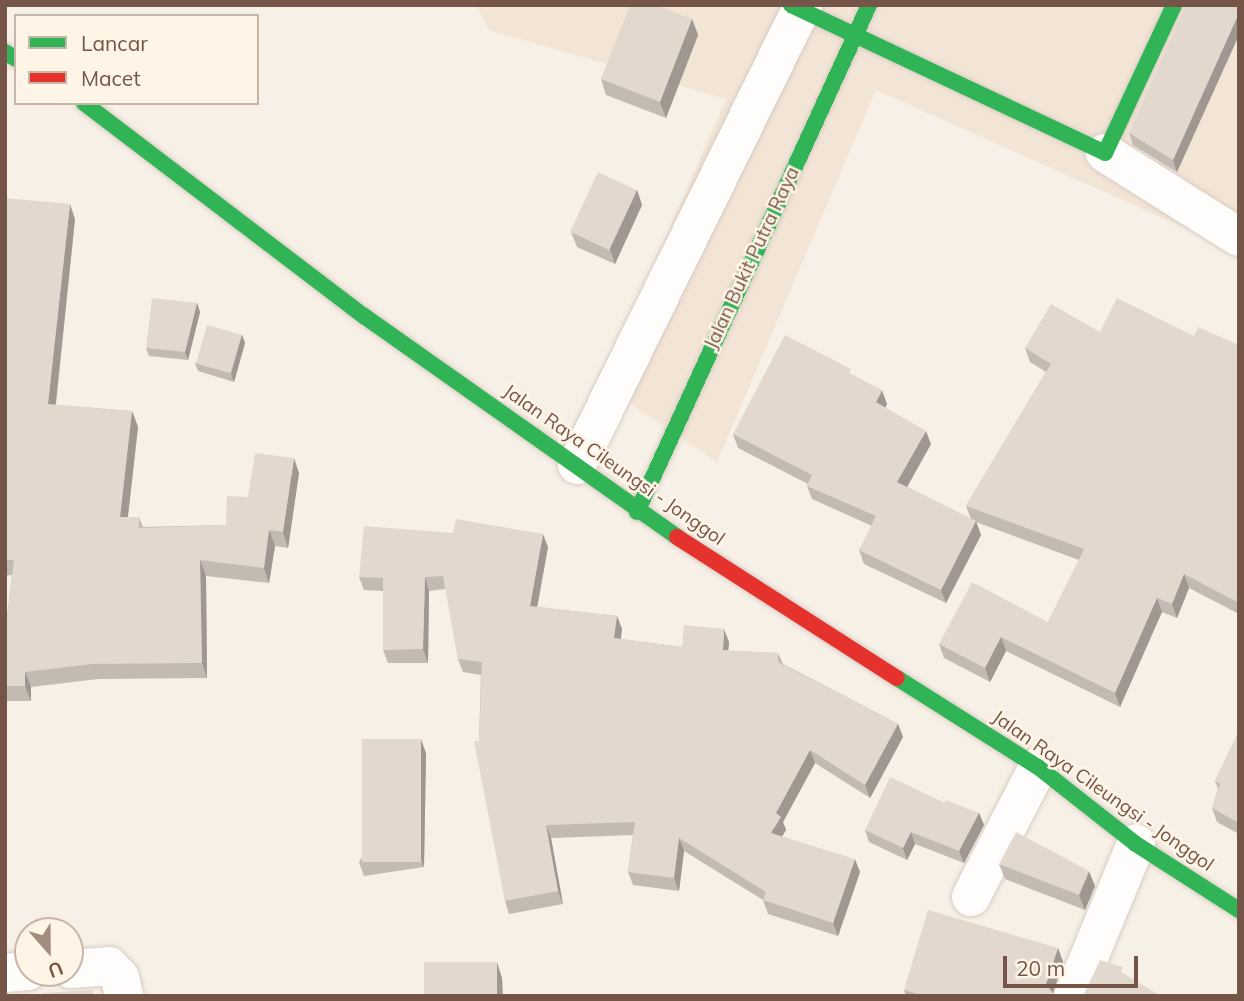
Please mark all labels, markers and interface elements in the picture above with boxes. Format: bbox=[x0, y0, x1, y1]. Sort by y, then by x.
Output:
legend bbox=[14, 14, 259, 105]
text: Lancar bbox=[81, 30, 148, 56]
text: Macet bbox=[81, 65, 141, 91]
street label: Jalan Bukit Putra Raya bbox=[700, 163, 804, 353]
street label: Jalan Raya Cileungsi - Jonggol bbox=[499, 380, 729, 550]
street label: Jalan Raya Cileungsi - Jonggol bbox=[988, 706, 1218, 876]
north arrow bbox=[14, 917, 84, 987]
scale bar bbox=[1006, 942, 1141, 986]
text: 20 m bbox=[1016, 955, 1065, 981]
text: U bbox=[45, 956, 67, 983]

